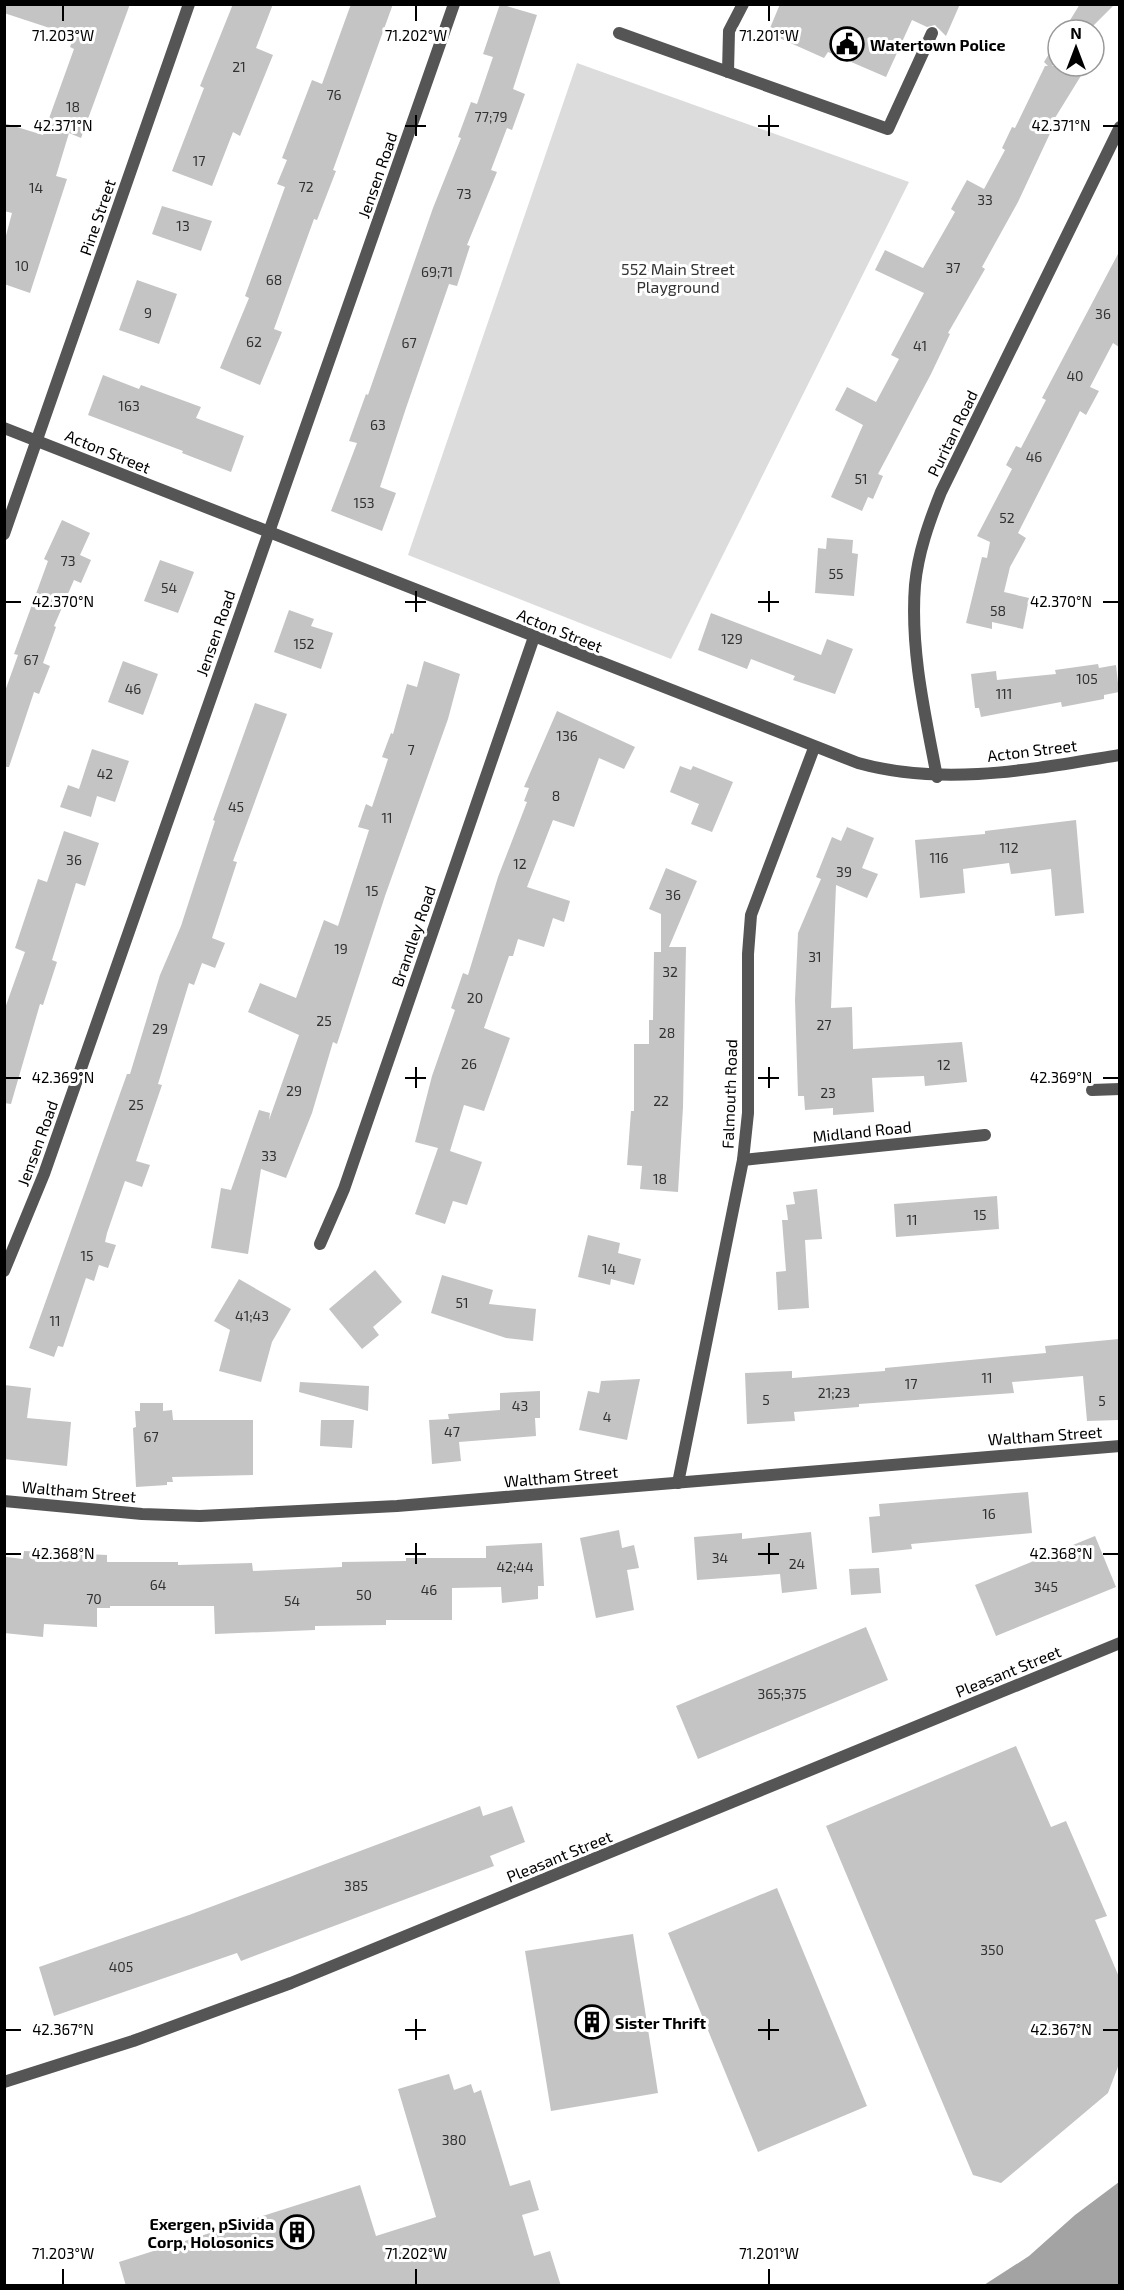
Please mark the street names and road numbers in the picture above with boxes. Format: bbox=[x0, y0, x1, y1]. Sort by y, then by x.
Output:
street label: Jensen Road bbox=[353, 129, 401, 221]
street label: Pine Street bbox=[75, 176, 119, 258]
street label: Puritan Road bbox=[923, 387, 981, 479]
street label: Acton Street bbox=[63, 425, 153, 477]
street label: Jensen Road bbox=[191, 587, 239, 679]
street label: Acton Street bbox=[515, 604, 605, 656]
street label: Acton Street bbox=[986, 735, 1078, 765]
street label: Brandley Road bbox=[387, 883, 439, 989]
street label: Falmouth Road bbox=[718, 1039, 740, 1149]
street label: Jensen Road bbox=[13, 1098, 61, 1188]
street label: Midland Road bbox=[811, 1116, 913, 1146]
street label: Waltham Street bbox=[987, 1422, 1103, 1448]
street label: Waltham Street bbox=[503, 1462, 619, 1490]
street label: Waltham Street bbox=[21, 1477, 137, 1505]
street label: Pleasant Street bbox=[953, 1641, 1063, 1701]
street label: Pleasant Street bbox=[504, 1826, 614, 1886]

